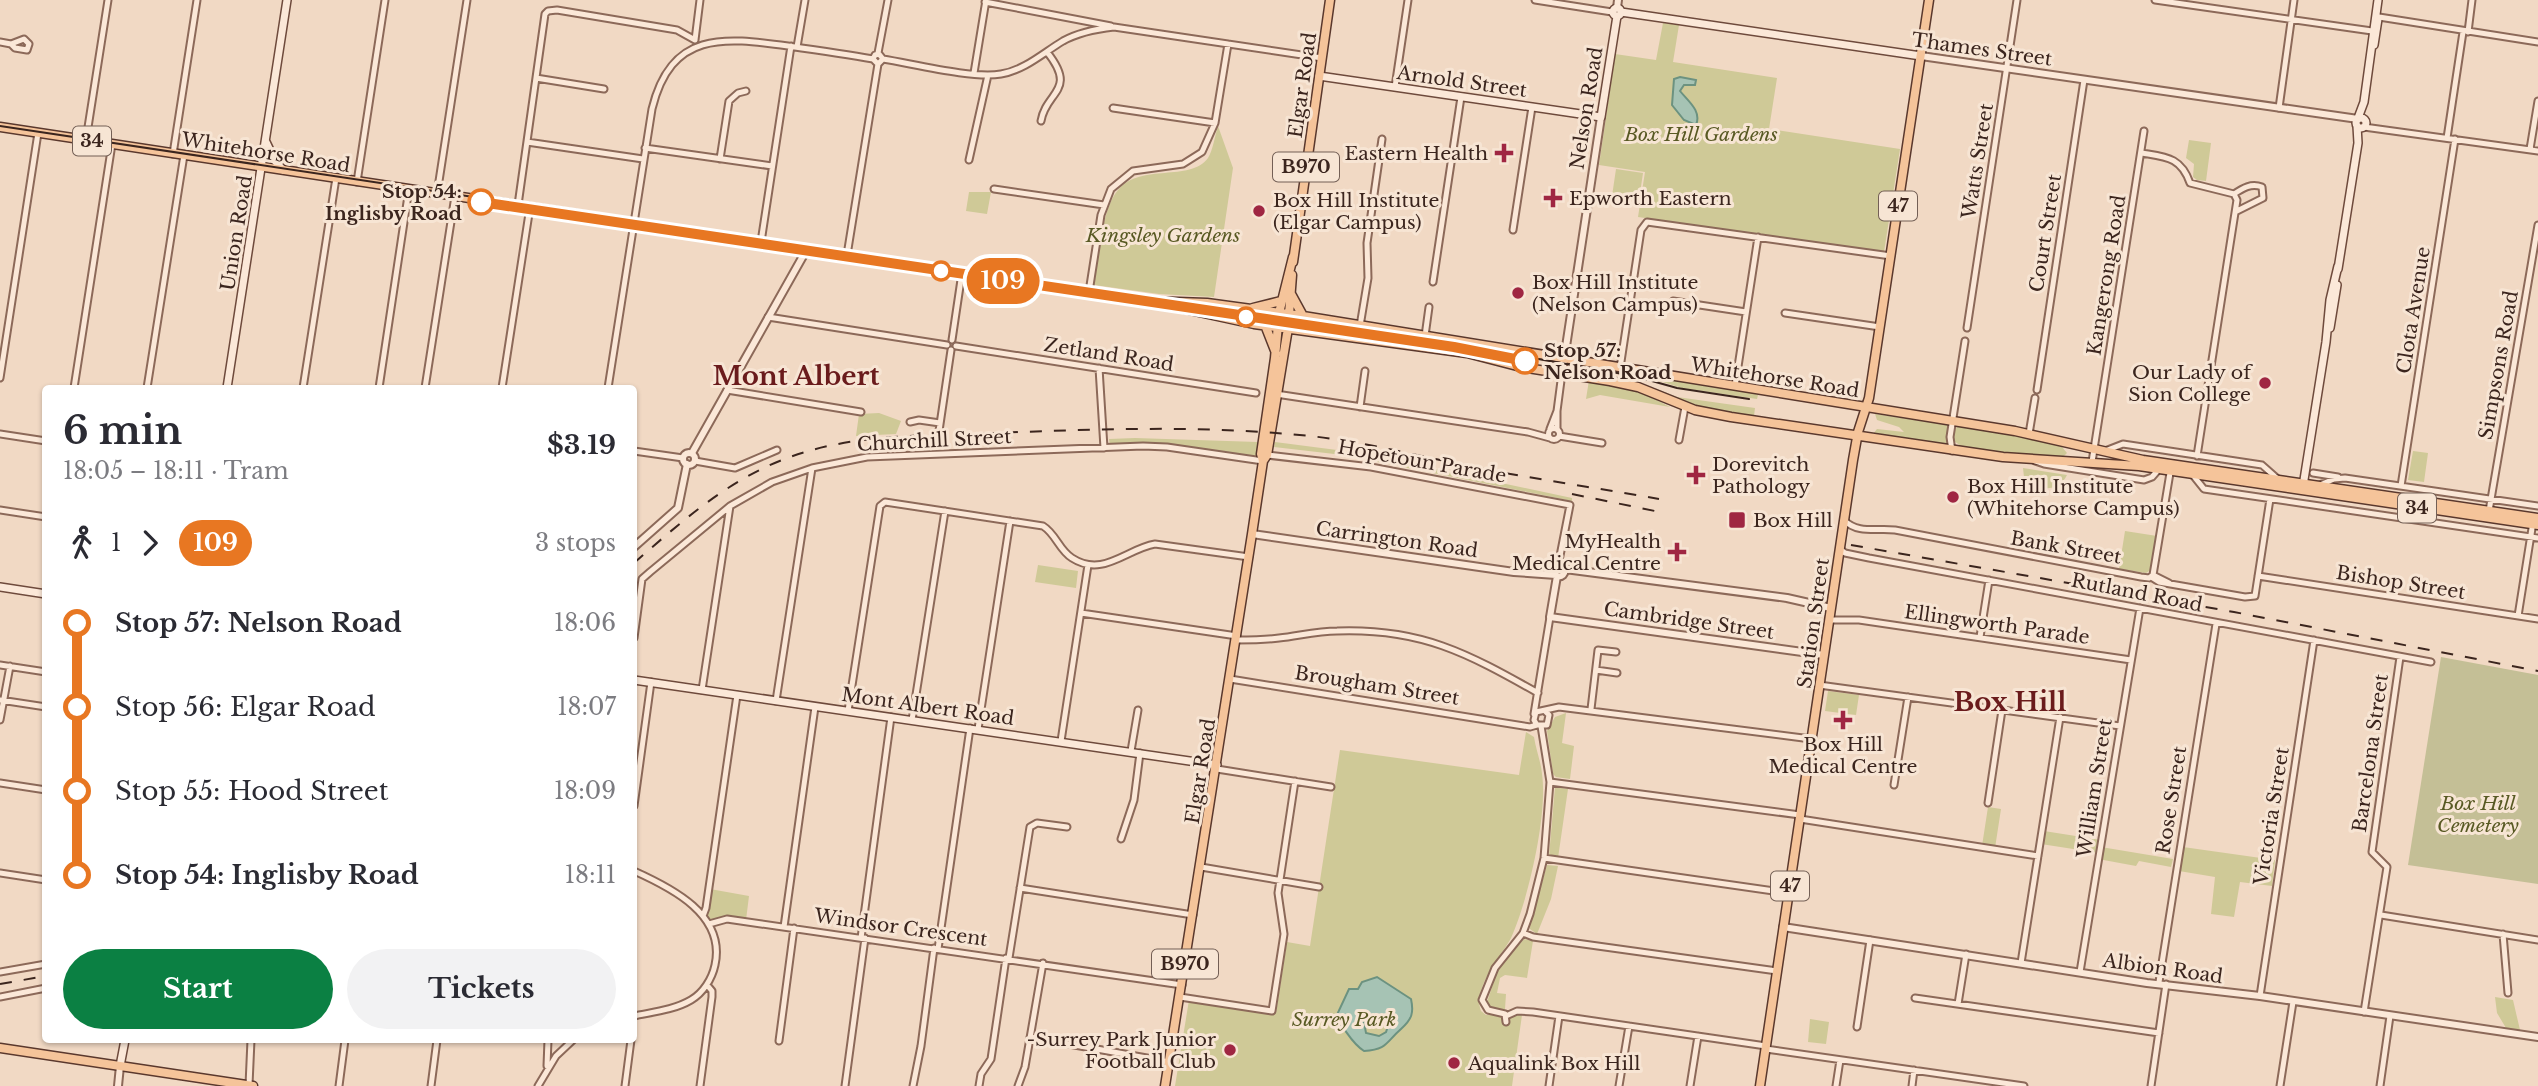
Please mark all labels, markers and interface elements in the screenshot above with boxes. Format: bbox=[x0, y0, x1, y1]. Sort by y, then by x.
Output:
street label: Thames Street bbox=[1910, 28, 2054, 71]
street label: Elgar Road bbox=[1284, 31, 1321, 139]
street label: Nelson Road bbox=[1565, 45, 1608, 171]
street label: Arnold Street bbox=[1395, 61, 1529, 102]
street label: Watts Street bbox=[1957, 101, 1998, 222]
park label: Box Hill Gardens bbox=[1623, 123, 1778, 146]
road number: 34 bbox=[73, 126, 111, 156]
street label: Whitehorse Road bbox=[179, 128, 352, 177]
place label: Eastern Health bbox=[1344, 142, 1488, 165]
marker: Eastern Health bbox=[1494, 143, 1514, 163]
road number: B970 bbox=[1273, 152, 1339, 182]
street label: Court Street bbox=[2025, 172, 2066, 294]
street label: Union Road bbox=[216, 173, 257, 293]
place label: Stop 54: Inglisby Road bbox=[325, 180, 462, 225]
place label: Epworth Eastern bbox=[1569, 187, 1732, 210]
marker: Epworth Eastern bbox=[1543, 188, 1563, 208]
marker: Stop 54: Inglisby Road bbox=[468, 189, 494, 215]
place label: Box Hill Institute (Elgar Campus) bbox=[1273, 189, 1439, 234]
road number: 47 bbox=[1879, 191, 1917, 220]
street label: Kangerong Road bbox=[2082, 193, 2131, 357]
marker: Box Hill Institute (Elgar Campus) bbox=[1251, 203, 1267, 219]
park label: Kingsley Gardens bbox=[1085, 224, 1240, 247]
street label: Clota Avenue bbox=[2392, 245, 2435, 375]
line badge: 109 bbox=[963, 258, 1043, 304]
unlabelled marker bbox=[931, 261, 951, 281]
text: 109 bbox=[981, 266, 1025, 295]
place label: Box Hill Institute (Nelson Campus) bbox=[1532, 271, 1698, 316]
marker: Box Hill Institute (Nelson Campus) bbox=[1510, 285, 1526, 301]
street label: Simpsons Road bbox=[2474, 289, 2523, 441]
unlabelled marker bbox=[1236, 307, 1256, 327]
street label: Zetland Road bbox=[1042, 333, 1176, 376]
place label: Stop 57: Nelson Road bbox=[1544, 339, 1671, 384]
marker: Stop 57: Nelson Road bbox=[1512, 348, 1538, 374]
street label: Whitehorse Road bbox=[1688, 353, 1861, 402]
district label: Mont Albert bbox=[713, 360, 880, 392]
place label: Our Lady of Sion College bbox=[2128, 361, 2253, 406]
marker: Our Lady of Sion College bbox=[2257, 375, 2273, 391]
text: 6 min bbox=[63, 407, 182, 454]
street label: Churchill Street bbox=[856, 425, 1013, 456]
text: $3.19 bbox=[547, 429, 616, 461]
street label: Hopetoun Parade bbox=[1336, 435, 1508, 488]
place label: Dorevitch Pathology bbox=[1712, 453, 1810, 498]
text: 18:05 – 18:11 · Tram bbox=[63, 457, 289, 485]
marker: Dorevitch Pathology bbox=[1686, 465, 1706, 485]
place label: Box Hill Institute (Whitehorse Campus) bbox=[1967, 475, 2180, 520]
marker: Box Hill Institute (Whitehorse Campus) bbox=[1945, 489, 1961, 505]
road number: 34 bbox=[2398, 494, 2436, 522]
place label: Box Hill bbox=[1753, 509, 1833, 532]
marker: Box Hill bbox=[1727, 510, 1747, 530]
street label: Carrington Road bbox=[1314, 517, 1480, 562]
icon: walk bbox=[63, 524, 101, 562]
icon: forward bbox=[131, 524, 169, 562]
street label: Bank Street bbox=[2009, 526, 2124, 569]
text: 109 bbox=[193, 528, 238, 557]
text: 1 bbox=[111, 529, 121, 557]
text: 3 stops bbox=[535, 529, 616, 557]
place label: MyHealth Medical Centre bbox=[1512, 530, 1661, 575]
marker: MyHealth Medical Centre bbox=[1667, 542, 1687, 562]
street label: Station Street bbox=[1793, 555, 1834, 690]
street label: Bishop Street bbox=[2335, 561, 2468, 604]
street label: Rutland Road bbox=[2069, 568, 2205, 617]
street label: Cambridge Street bbox=[1602, 597, 1776, 644]
street label: Ellingworth Parade bbox=[1903, 600, 2091, 649]
text: Stop 57: Nelson Road bbox=[115, 607, 402, 639]
text: 18:06 bbox=[554, 609, 616, 637]
street label: Brougham Street bbox=[1293, 661, 1462, 710]
street label: Barcelona Street bbox=[2348, 672, 2393, 834]
street label: Mont Albert Road bbox=[840, 683, 1016, 730]
district label: Box Hill bbox=[1953, 686, 2067, 718]
text: Stop 56: Elgar Road bbox=[115, 691, 376, 723]
text: 18:07 bbox=[557, 693, 616, 721]
marker: Box Hill Medical Centre bbox=[1833, 710, 1853, 730]
street label: William Street bbox=[2072, 716, 2117, 861]
street label: Elgar Road bbox=[1181, 717, 1220, 825]
place label: Box Hill Medical Centre bbox=[1769, 733, 1917, 778]
street label: Rose Street bbox=[2152, 743, 2192, 856]
street label: Victoria Street bbox=[2249, 745, 2294, 888]
text: Stop 55: Hood Street bbox=[115, 775, 389, 807]
text: 18:09 bbox=[554, 777, 616, 805]
park label: Box Hill Cemetery bbox=[2437, 792, 2519, 837]
text: Stop 54: Inglisby Road bbox=[115, 859, 419, 891]
text: 18:11 bbox=[565, 861, 616, 889]
road number: 47 bbox=[1771, 872, 1809, 900]
street label: Windsor Crescent bbox=[812, 904, 990, 951]
button: Start bbox=[63, 949, 333, 1029]
button: Tickets bbox=[347, 949, 616, 1029]
street label: Albion Road bbox=[2100, 949, 2225, 988]
road number: B970 bbox=[1152, 950, 1218, 979]
park label: Surrey Park bbox=[1292, 1008, 1396, 1031]
place label: -Surrey Park Junior Football Club bbox=[1026, 1028, 1216, 1073]
marker: -Surrey Park Junior Football Club bbox=[1222, 1042, 1238, 1058]
place label: Aqualink Box Hill bbox=[1467, 1052, 1640, 1075]
marker: Aqualink Box Hill bbox=[1446, 1055, 1462, 1071]

